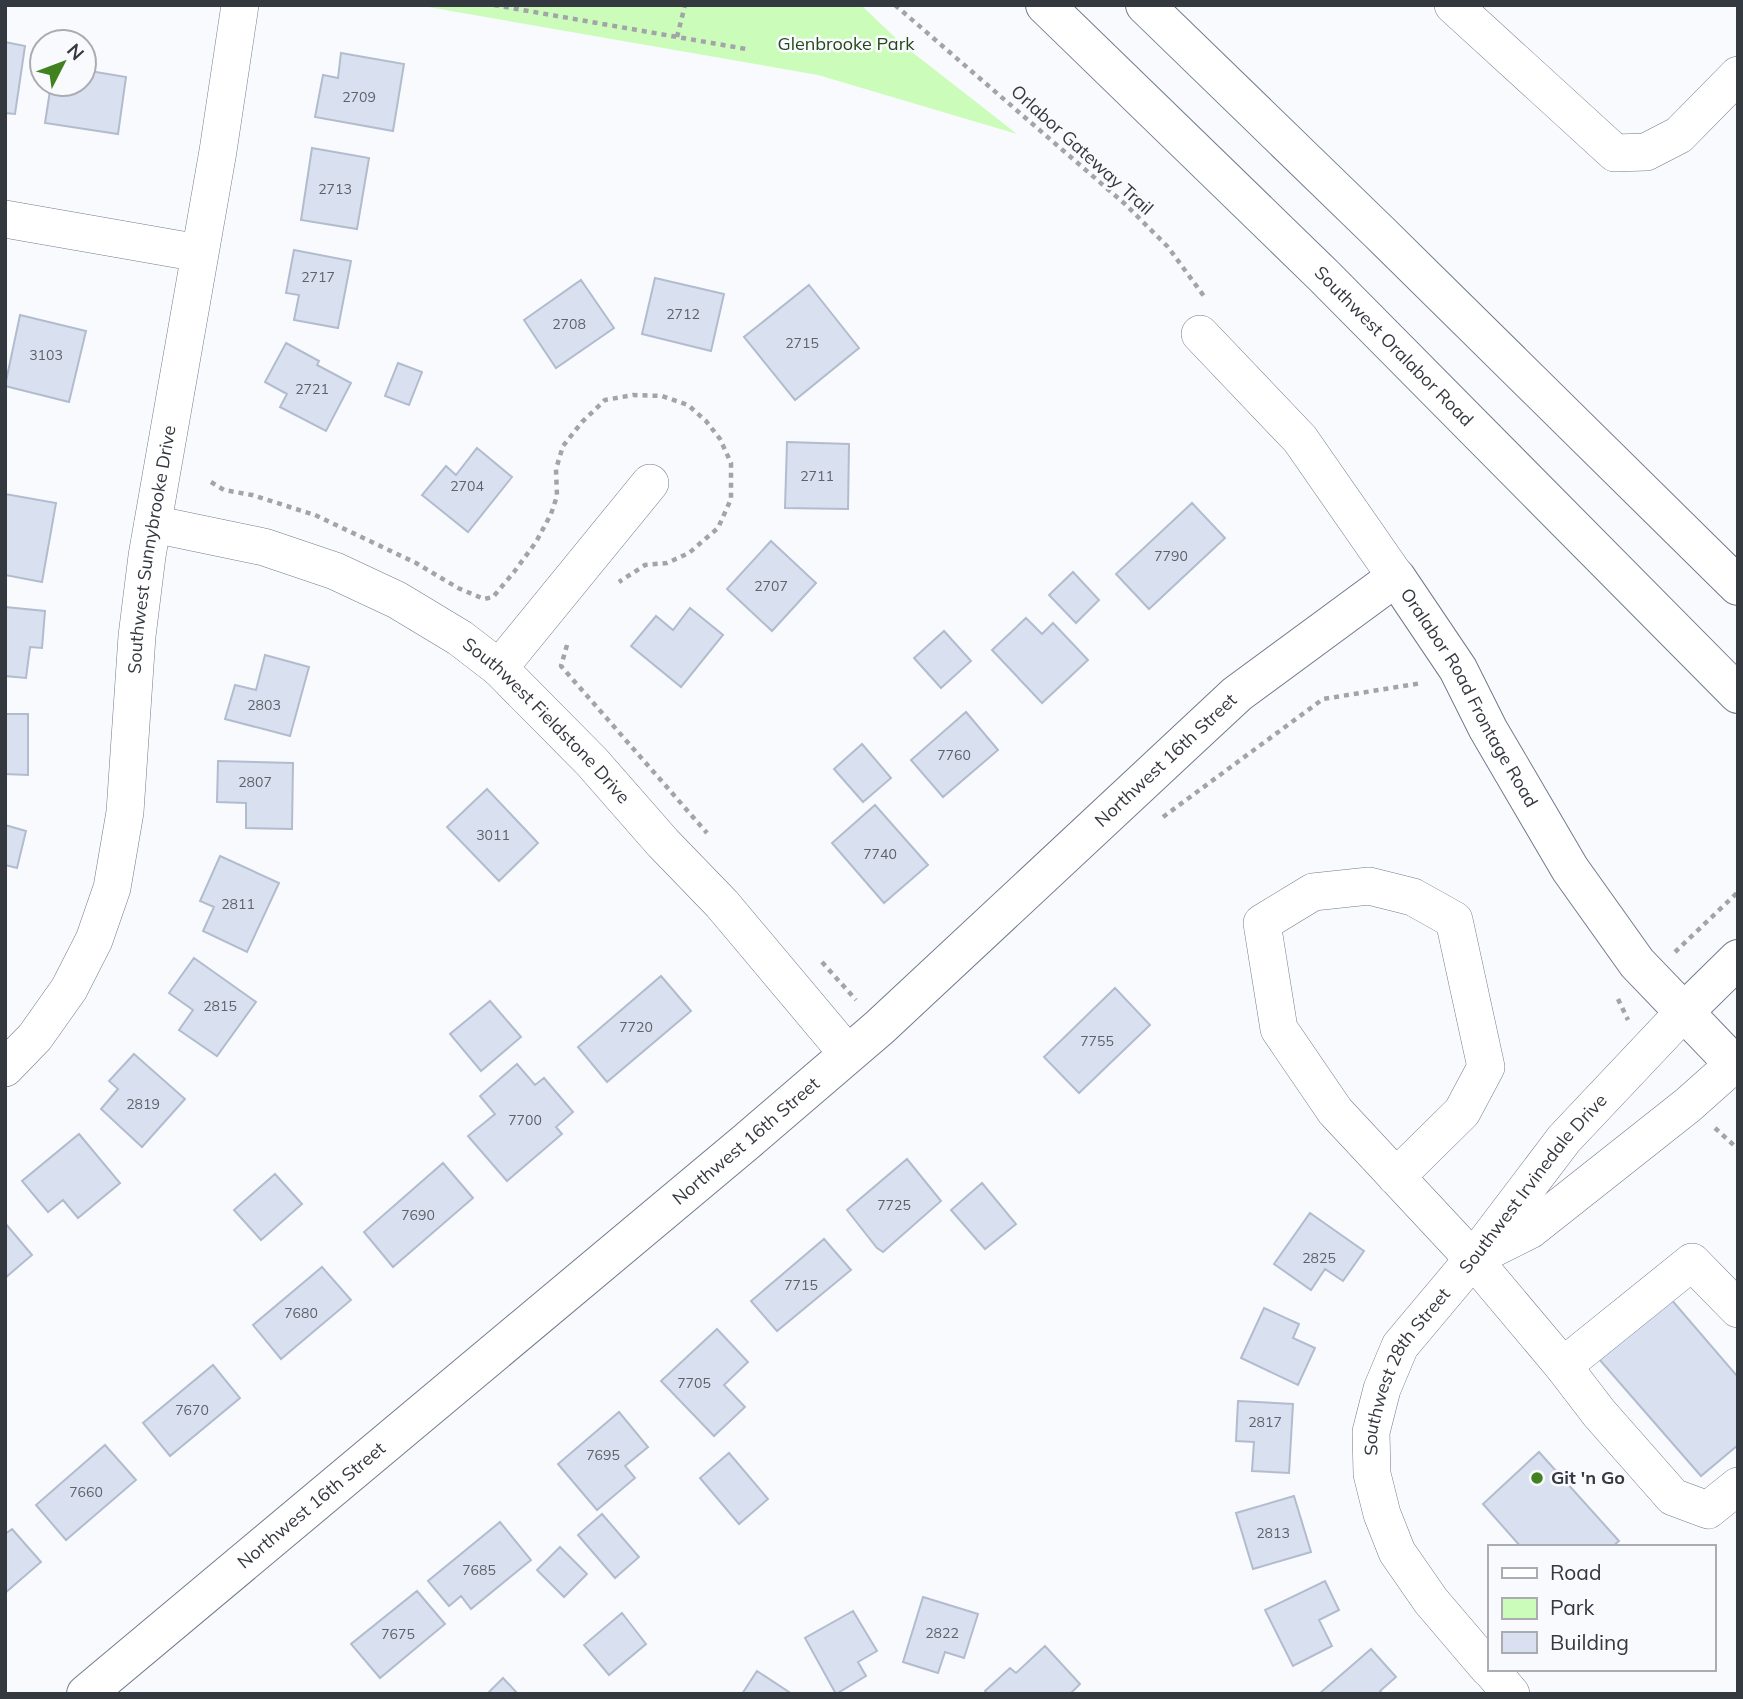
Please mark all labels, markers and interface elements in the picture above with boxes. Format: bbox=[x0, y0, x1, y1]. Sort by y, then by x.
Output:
north arrow bbox=[28, 28, 98, 98]
park label: Glenbrooke Park bbox=[778, 32, 915, 55]
text: N bbox=[62, 38, 89, 65]
street label: Orlabor Gateway Trail bbox=[1006, 80, 1158, 220]
house number: 2709 bbox=[342, 88, 376, 106]
house number: 2713 bbox=[318, 180, 352, 198]
street label: Southwest Oralabor Road bbox=[1310, 261, 1478, 431]
house number: 2717 bbox=[301, 268, 335, 286]
house number: 2712 bbox=[666, 305, 700, 323]
house number: 2708 bbox=[552, 315, 586, 333]
house number: 2715 bbox=[785, 334, 819, 352]
house number: 3103 bbox=[29, 346, 63, 364]
house number: 2721 bbox=[295, 380, 329, 398]
street label: Southwest Sunnybrooke Drive bbox=[122, 424, 181, 675]
house number: 2711 bbox=[800, 467, 834, 485]
house number: 2704 bbox=[450, 477, 484, 495]
house number: 7790 bbox=[1154, 547, 1188, 565]
house number: 2707 bbox=[754, 577, 788, 595]
street label: Oralabor Road Frontage Road bbox=[1396, 583, 1543, 811]
street label: Southwest Fieldstone Drive bbox=[458, 632, 635, 808]
street label: Northwest 16th Street bbox=[1090, 688, 1241, 832]
house number: 2803 bbox=[247, 696, 281, 714]
house number: 7760 bbox=[937, 746, 971, 764]
house number: 2807 bbox=[238, 773, 272, 791]
house number: 3011 bbox=[476, 826, 510, 844]
house number: 7740 bbox=[863, 845, 897, 863]
house number: 2811 bbox=[221, 895, 255, 913]
house number: 2815 bbox=[203, 997, 237, 1015]
house number: 7720 bbox=[619, 1018, 653, 1036]
house number: 7755 bbox=[1080, 1032, 1114, 1050]
street label: Northwest 16th Street bbox=[668, 1072, 824, 1210]
street label: Southwest Irvinedale Drive bbox=[1454, 1089, 1612, 1278]
house number: 2819 bbox=[126, 1095, 160, 1113]
house number: 7700 bbox=[508, 1111, 542, 1129]
house number: 7725 bbox=[877, 1196, 911, 1214]
house number: 7690 bbox=[401, 1206, 435, 1224]
house number: 2825 bbox=[1302, 1249, 1336, 1267]
house number: 7715 bbox=[784, 1276, 818, 1294]
street label: Southwest 28th Street bbox=[1359, 1283, 1455, 1456]
house number: 7680 bbox=[284, 1304, 318, 1322]
house number: 7705 bbox=[677, 1374, 711, 1392]
house number: 7670 bbox=[175, 1401, 209, 1419]
house number: 2817 bbox=[1248, 1413, 1282, 1431]
street label: Northwest 16th Street bbox=[233, 1437, 390, 1573]
house number: 7695 bbox=[586, 1446, 620, 1464]
place label: Git 'n Go bbox=[1551, 1466, 1625, 1489]
marker: Git 'n Go bbox=[1529, 1470, 1545, 1486]
house number: 7660 bbox=[69, 1483, 103, 1501]
house number: 2813 bbox=[1256, 1524, 1290, 1542]
legend bbox=[1488, 1545, 1715, 1671]
text: Road bbox=[1550, 1559, 1601, 1585]
house number: 7685 bbox=[462, 1561, 496, 1579]
text: Park bbox=[1550, 1594, 1594, 1620]
house number: 2822 bbox=[925, 1624, 959, 1642]
house number: 7675 bbox=[381, 1625, 415, 1643]
text: Building bbox=[1550, 1629, 1629, 1655]

